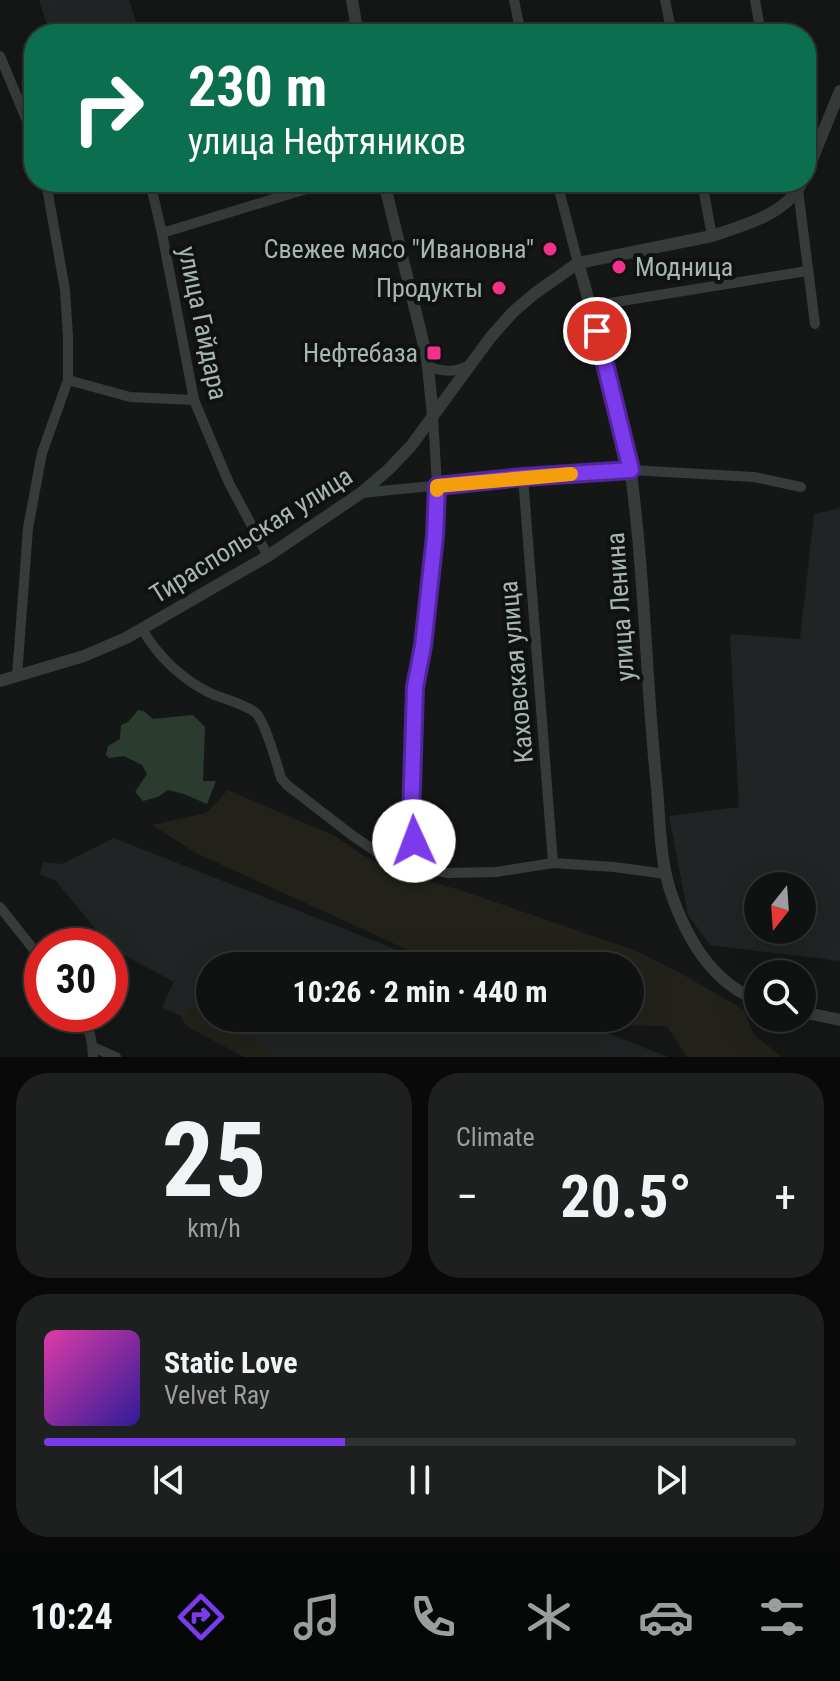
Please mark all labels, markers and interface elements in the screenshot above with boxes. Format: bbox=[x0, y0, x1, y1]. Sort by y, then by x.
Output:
text: 230 m bbox=[188, 54, 327, 120]
icon: right bbox=[56, 56, 160, 160]
text: улица Нефтяников bbox=[188, 121, 466, 163]
place label: Свежее мясо "Ивановна" bbox=[264, 234, 534, 264]
marker: Свежее мясо "Ивановна" bbox=[541, 240, 559, 258]
street label: улица Гайдара bbox=[172, 243, 234, 403]
place label: Модница bbox=[635, 252, 733, 282]
marker: Модница bbox=[610, 258, 628, 276]
place label: Продукты bbox=[376, 273, 483, 303]
marker: Продукты bbox=[490, 279, 508, 297]
pin bbox=[563, 297, 631, 365]
icon: arrive bbox=[575, 309, 619, 353]
place label: Нефтебаза bbox=[303, 338, 418, 368]
marker: Нефтебаза bbox=[425, 344, 443, 362]
street label: Тираспольская улица bbox=[144, 461, 358, 609]
street label: улица Ленина bbox=[600, 532, 640, 682]
street label: Каховская улица bbox=[493, 580, 539, 764]
position arrow bbox=[372, 799, 456, 883]
north arrow bbox=[744, 872, 816, 944]
map controls bbox=[744, 872, 816, 1032]
speed limit sign: 30 bbox=[24, 928, 128, 1032]
button: search bbox=[744, 960, 816, 1032]
text: 10:26 · 2 min · 440 m bbox=[293, 974, 547, 1009]
text: 25 bbox=[161, 1100, 267, 1221]
text: Climate bbox=[456, 1122, 535, 1152]
text: 20.5° bbox=[560, 1161, 692, 1232]
text: − bbox=[456, 1171, 478, 1223]
text: + bbox=[774, 1171, 796, 1223]
text: km/h bbox=[187, 1213, 241, 1243]
text: Static Love bbox=[164, 1345, 298, 1380]
text: Velvet Ray bbox=[164, 1380, 270, 1410]
icon: previous bbox=[147, 1458, 191, 1502]
icon: pause bbox=[398, 1458, 442, 1502]
icon: next bbox=[649, 1458, 693, 1502]
icon: directions bbox=[173, 1589, 229, 1645]
icon: music bbox=[289, 1589, 345, 1645]
icon: phone bbox=[405, 1589, 461, 1645]
icon: climate bbox=[521, 1589, 577, 1645]
icon: car bbox=[638, 1589, 694, 1645]
icon: filters bbox=[754, 1589, 810, 1645]
text: 10:24 bbox=[30, 1596, 113, 1638]

